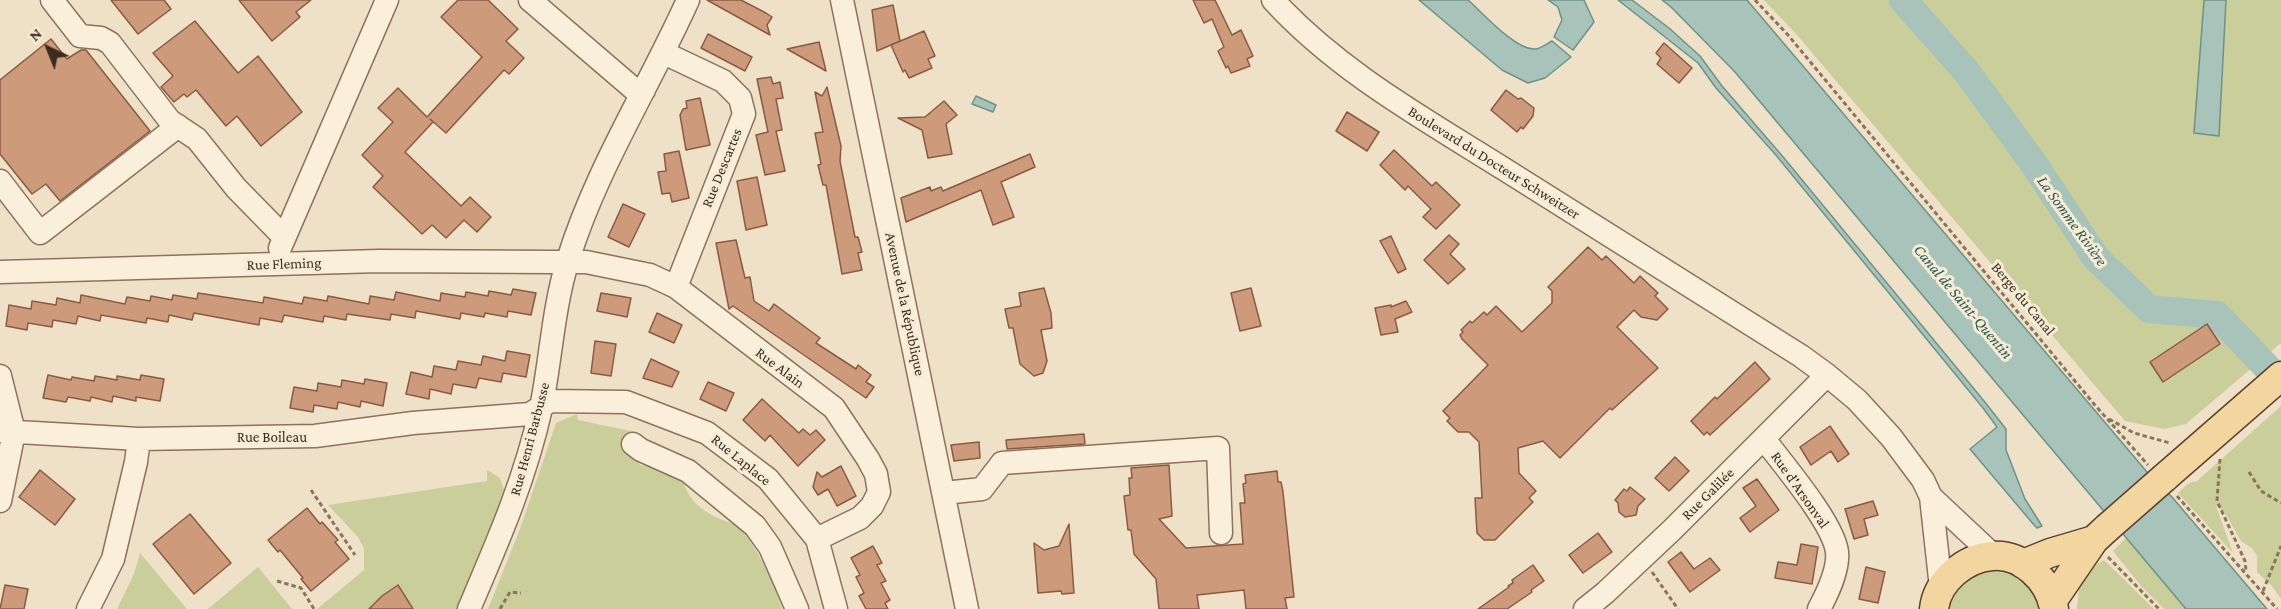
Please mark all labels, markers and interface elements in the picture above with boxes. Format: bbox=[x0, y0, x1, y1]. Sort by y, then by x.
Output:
north arrow bbox=[18, 18, 78, 78]
text: N bbox=[26, 25, 45, 44]
street label: Boulevard du Docteur Schweitzer bbox=[1405, 103, 1583, 223]
street label: Rue Descartes bbox=[698, 126, 746, 210]
water label: La Somme Rivière bbox=[2033, 172, 2111, 270]
street label: Avenue de la République bbox=[881, 231, 929, 377]
water label: Canal de Saint-Quentin bbox=[1909, 241, 2017, 363]
street label: Rue Fleming bbox=[246, 254, 322, 274]
street label: Berge du Canal bbox=[1987, 259, 2059, 339]
street label: Rue Alain bbox=[752, 344, 808, 392]
street label: Rue Henri Barbusse bbox=[506, 380, 554, 498]
street label: Rue Boileau bbox=[237, 428, 307, 446]
street label: Rue Laplace bbox=[708, 431, 774, 489]
street label: Rue d'Arsonval bbox=[1767, 448, 1833, 532]
street label: Rue Galilée bbox=[1678, 464, 1738, 524]

